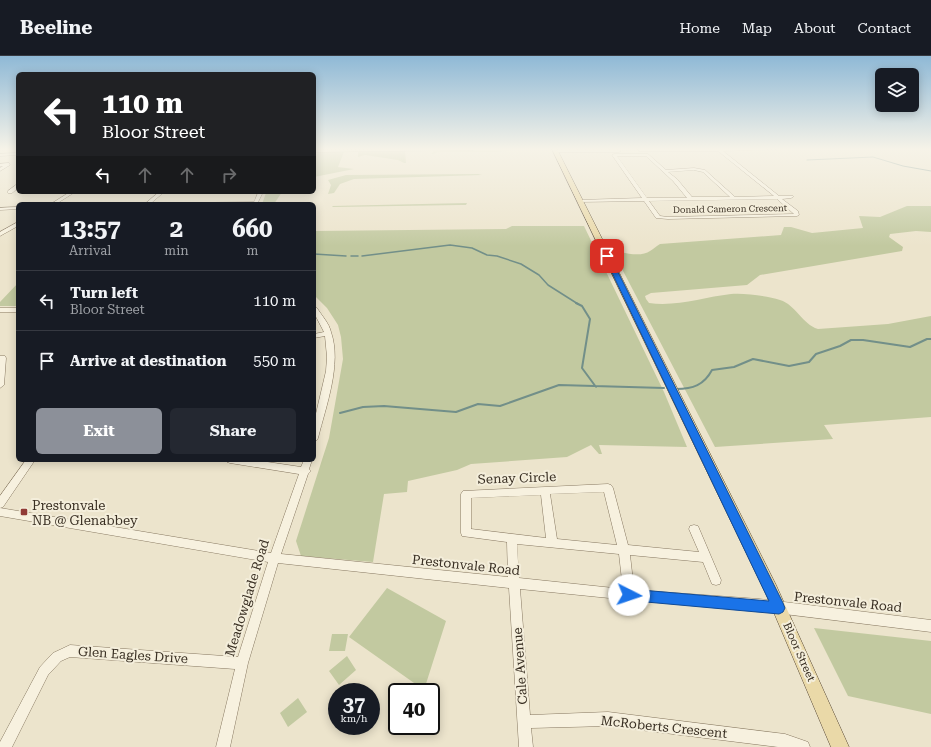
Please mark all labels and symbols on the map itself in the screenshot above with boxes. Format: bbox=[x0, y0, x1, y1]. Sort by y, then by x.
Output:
street label: Donald Cameron Crescent bbox=[673, 203, 788, 215]
pin bbox=[590, 239, 624, 273]
street label: Senay Circle bbox=[477, 469, 557, 487]
place label: Prestonvale NB @ Glenabbey bbox=[32, 498, 138, 528]
marker: Prestonvale NB @ Glenabbey bbox=[19, 507, 29, 517]
street label: Meadowglade Road bbox=[222, 537, 272, 658]
street label: Prestonvale Road bbox=[411, 552, 521, 578]
position arrow bbox=[608, 574, 650, 616]
street label: Prestonvale Road bbox=[793, 589, 903, 615]
street label: Bloor Street bbox=[780, 621, 818, 683]
street label: Cale Avenue bbox=[510, 627, 530, 705]
street label: Glen Eagles Drive bbox=[77, 644, 189, 666]
speed limit sign: 40 bbox=[388, 683, 440, 735]
street label: McRoberts Crescent bbox=[600, 713, 728, 741]

